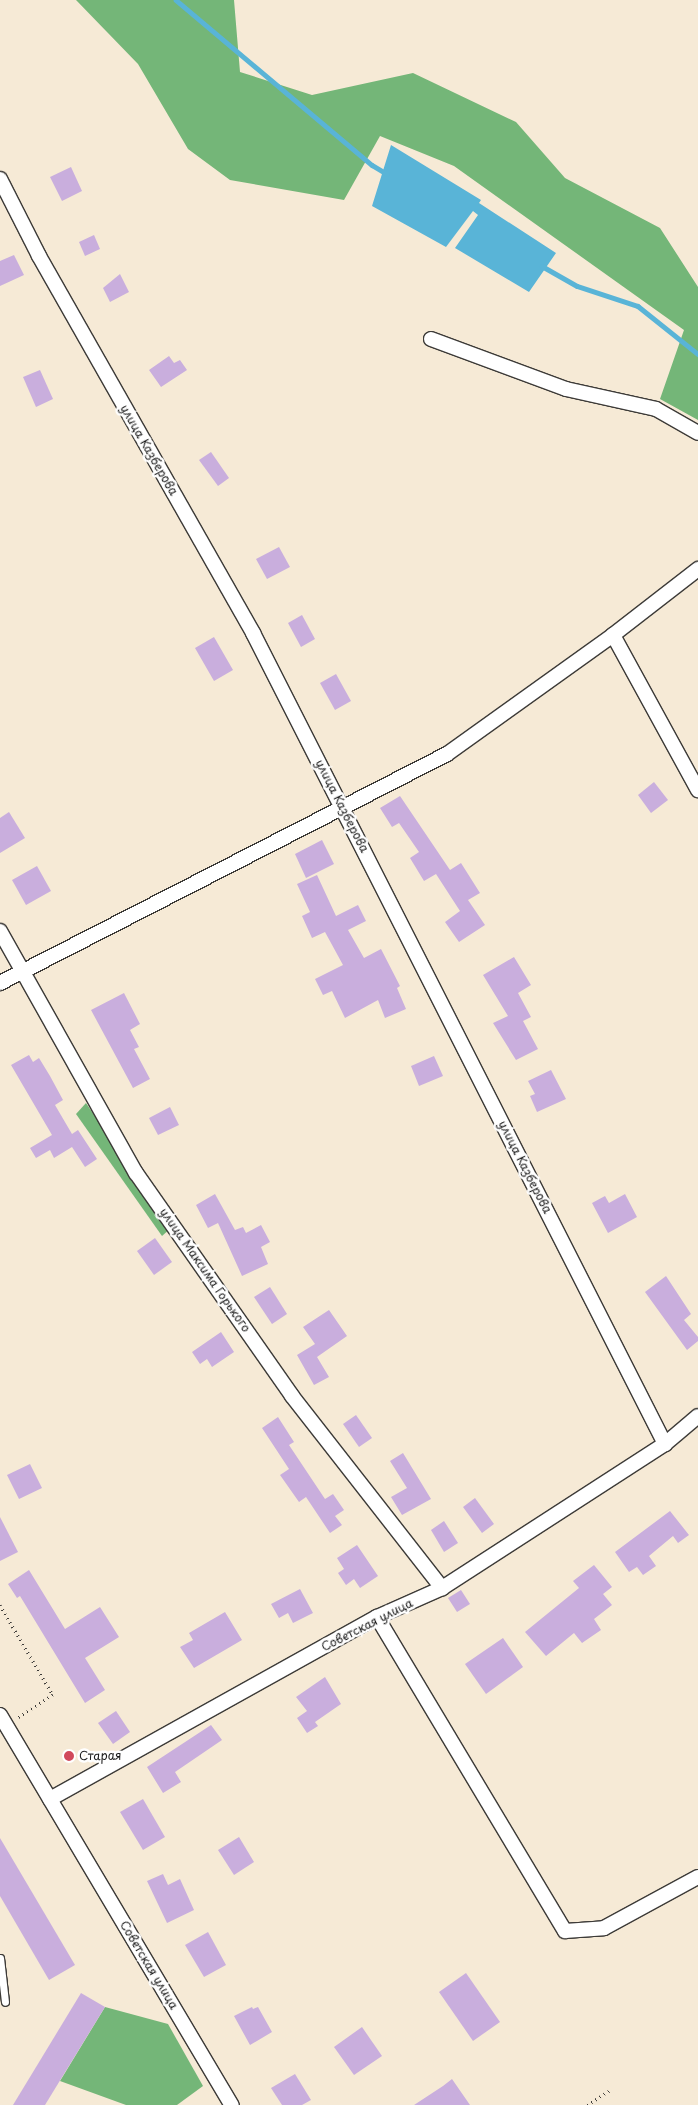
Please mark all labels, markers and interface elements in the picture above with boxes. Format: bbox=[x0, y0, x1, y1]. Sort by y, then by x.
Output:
street label: улица Казберова bbox=[117, 402, 181, 498]
street label: улица Казберова bbox=[312, 757, 372, 855]
street label: улица Казберова bbox=[495, 1118, 555, 1216]
street label: улица Максима Горького bbox=[156, 1205, 254, 1335]
street label: Советская улица bbox=[319, 1596, 415, 1654]
place label: Старая bbox=[79, 1749, 122, 1763]
marker: Старая bbox=[63, 1750, 75, 1762]
street label: Советская улица bbox=[117, 1918, 181, 2012]

